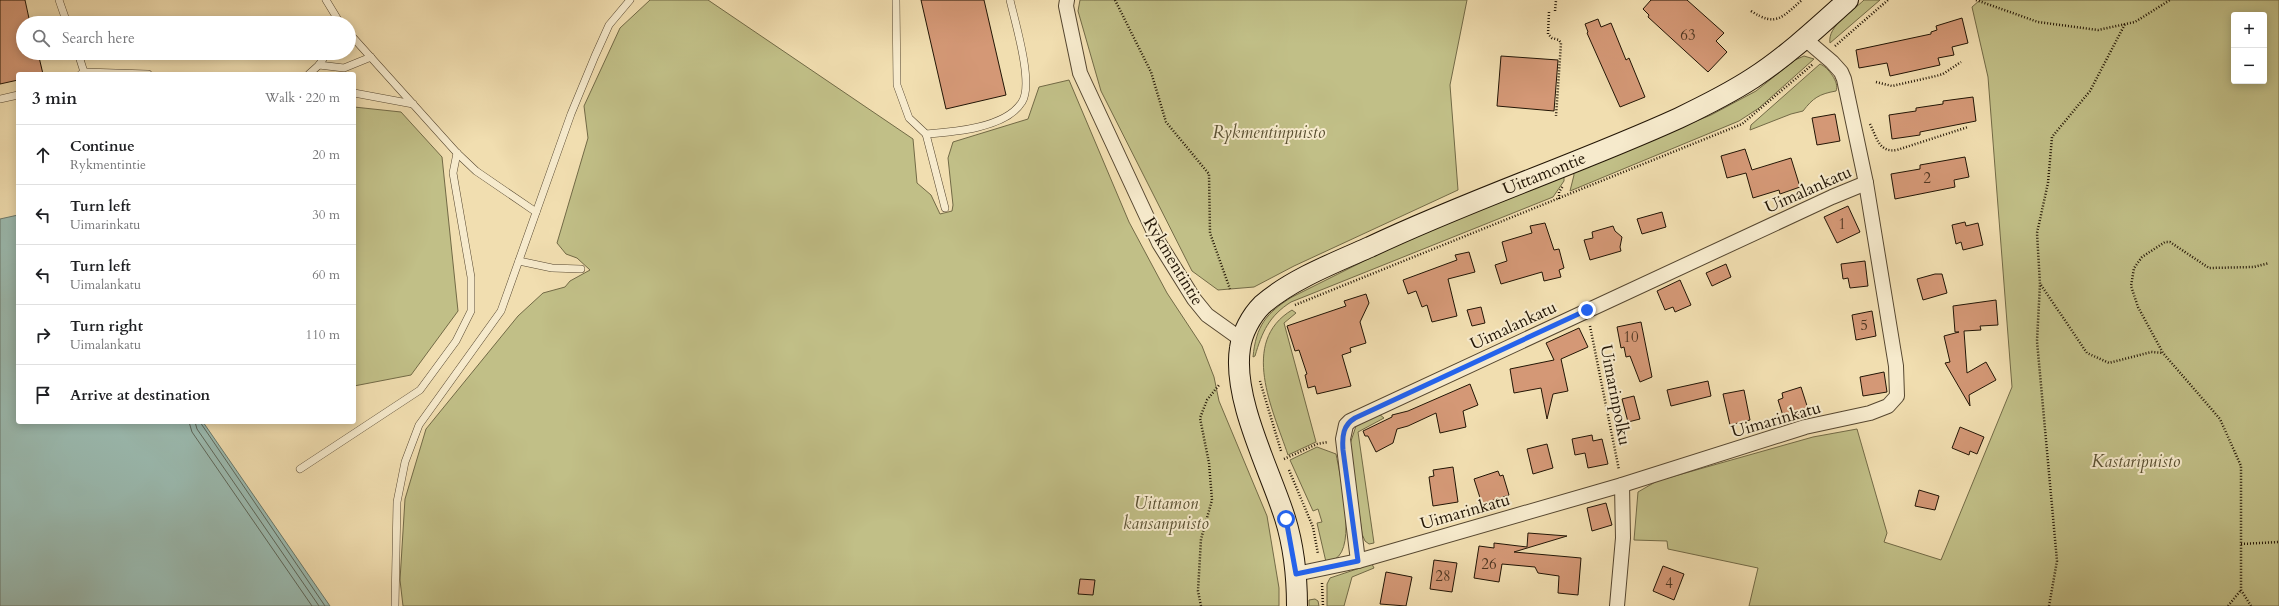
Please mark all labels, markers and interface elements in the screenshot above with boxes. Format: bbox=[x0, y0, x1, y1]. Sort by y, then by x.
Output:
map controls bbox=[2231, 12, 2267, 84]
button: + bbox=[2231, 12, 2267, 48]
search box bbox=[16, 16, 356, 60]
house number: 63 bbox=[1680, 25, 1696, 45]
icon: search bbox=[30, 27, 52, 49]
text: Search here bbox=[62, 28, 135, 48]
button: − bbox=[2231, 48, 2267, 84]
text: 3 min bbox=[32, 87, 77, 110]
text: Walk · 220 m bbox=[265, 89, 340, 107]
park label: Rykmentinpuisto bbox=[1213, 121, 1326, 144]
text: Continue bbox=[70, 136, 135, 156]
icon: ahead bbox=[32, 144, 54, 166]
text: 20 m bbox=[312, 146, 340, 164]
street label: Uittamontie bbox=[1499, 146, 1589, 201]
text: Rykmentintie bbox=[70, 156, 146, 174]
street label: Uimalankatu bbox=[1761, 160, 1855, 219]
house number: 2 bbox=[1923, 168, 1931, 188]
text: Turn left bbox=[70, 196, 131, 216]
icon: left bbox=[32, 204, 54, 226]
text: 30 m bbox=[312, 206, 340, 224]
street label: Rykmentintie bbox=[1138, 213, 1209, 310]
house number: 1 bbox=[1838, 214, 1846, 234]
text: Uimarinkatu bbox=[70, 216, 140, 234]
text: Turn left bbox=[70, 256, 131, 276]
icon: left bbox=[32, 264, 54, 286]
text: 60 m bbox=[312, 266, 340, 284]
text: Uimalankatu bbox=[70, 276, 141, 294]
street label: Uimalankatu bbox=[1466, 295, 1560, 356]
route end bbox=[1578, 301, 1596, 319]
house number: 5 bbox=[1860, 315, 1868, 335]
text: Turn right bbox=[70, 316, 143, 336]
icon: right bbox=[32, 324, 54, 346]
text: 110 m bbox=[306, 326, 340, 344]
house number: 10 bbox=[1623, 327, 1639, 347]
text: Uimalankatu bbox=[70, 336, 141, 354]
street label: Uimarinpolku bbox=[1594, 343, 1637, 447]
icon: arrive bbox=[32, 384, 54, 406]
text: Arrive at destination bbox=[70, 385, 210, 405]
street label: Uimarinkatu bbox=[1729, 396, 1824, 443]
park label: Kastaripuisto bbox=[2092, 450, 2180, 473]
street label: Uimarinkatu bbox=[1418, 488, 1513, 535]
park label: Uittamon kansanpuisto bbox=[1123, 492, 1209, 535]
route start bbox=[1277, 510, 1295, 528]
house number: 26 bbox=[1481, 554, 1497, 574]
house number: 28 bbox=[1435, 566, 1451, 586]
house number: 4 bbox=[1665, 573, 1673, 593]

